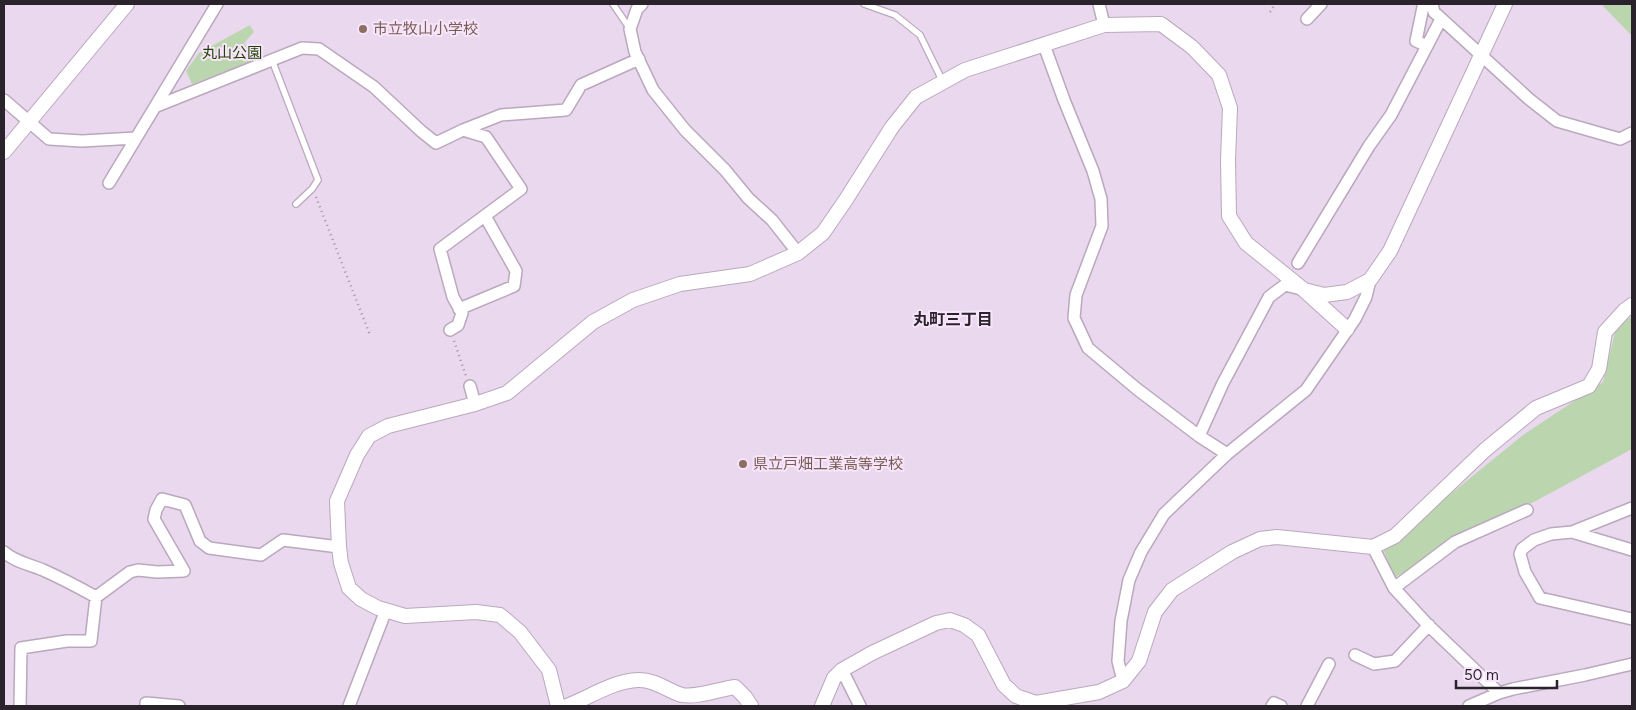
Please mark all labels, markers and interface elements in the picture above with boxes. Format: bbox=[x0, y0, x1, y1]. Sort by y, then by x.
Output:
place label: 市立牧山小学校 bbox=[373, 20, 478, 38]
marker: 市立牧山小学校 bbox=[357, 23, 369, 35]
park label: 丸山公園 bbox=[202, 44, 262, 62]
district label: 丸町三丁目 bbox=[913, 310, 993, 329]
place label: 県立戸畑工業高等学校 bbox=[753, 455, 903, 473]
marker: 県立戸畑工業高等学校 bbox=[737, 458, 749, 470]
scale bar bbox=[1456, 658, 1557, 690]
text: 50 m bbox=[1464, 666, 1499, 684]

